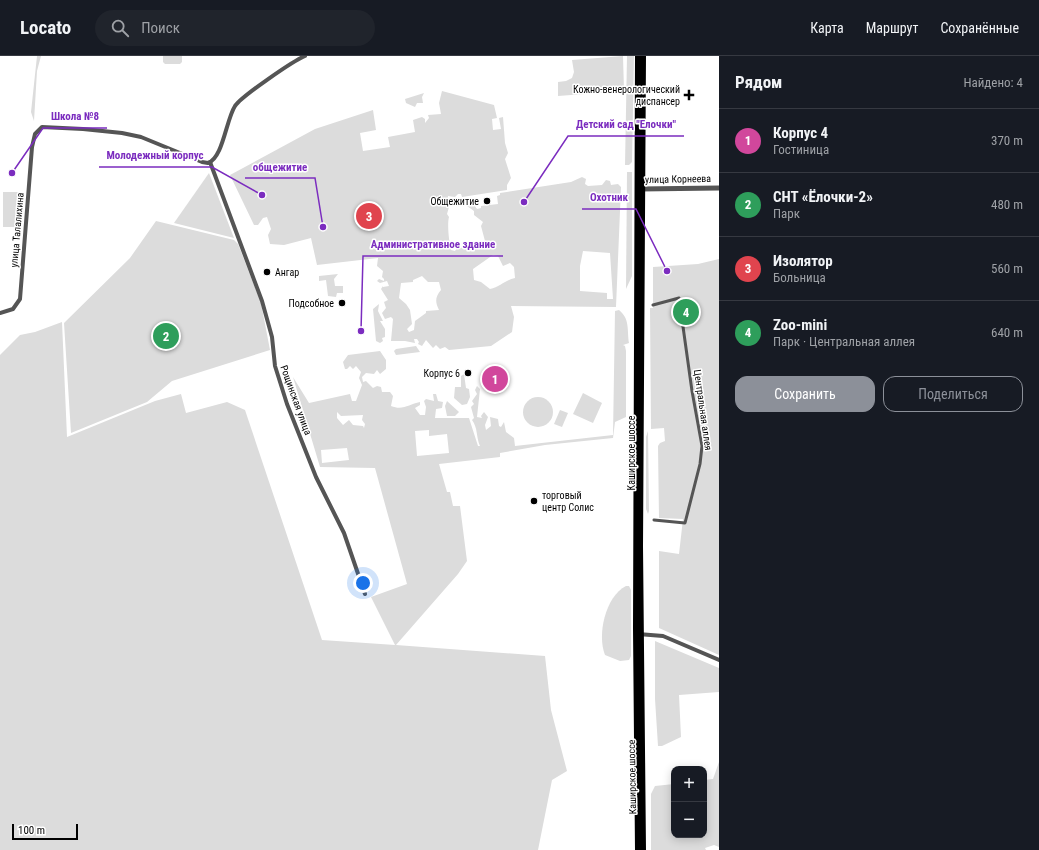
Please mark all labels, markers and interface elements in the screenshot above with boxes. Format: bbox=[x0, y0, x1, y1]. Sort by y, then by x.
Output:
search box bbox=[95, 10, 375, 46]
text: Locato bbox=[20, 16, 71, 39]
icon: search bbox=[109, 17, 131, 39]
text: Поиск bbox=[141, 19, 180, 37]
text: Карта bbox=[810, 20, 844, 36]
text: Маршрут bbox=[866, 20, 918, 36]
text: Сохранённые bbox=[940, 20, 1019, 36]
text: Рядом bbox=[735, 72, 782, 92]
text: Найдено: 4 bbox=[963, 75, 1023, 90]
place label: Кожно-венерологический диспансер bbox=[573, 84, 680, 107]
marker: Кожно-венерологический диспансер bbox=[683, 89, 695, 101]
callout: Школа №8 bbox=[43, 105, 107, 128]
text: Школа №8 bbox=[51, 110, 100, 123]
callout: Детский сад "Елочки" bbox=[568, 113, 684, 136]
text: Детский сад "Елочки" bbox=[576, 118, 676, 131]
text: Корпус 4 bbox=[773, 124, 828, 142]
text: 1 bbox=[745, 133, 751, 148]
text: 370 m bbox=[991, 133, 1023, 148]
text: Гостиница bbox=[773, 142, 829, 157]
callout: Молодежный корпус bbox=[99, 144, 212, 167]
text: Молодежный корпус bbox=[106, 149, 204, 162]
callout: общежитие bbox=[245, 155, 315, 178]
text: общежитие bbox=[253, 161, 307, 174]
street label: улица Корнеева bbox=[645, 173, 711, 185]
callout: Охотник bbox=[582, 186, 636, 209]
text: СНТ «Ёлочки-2» bbox=[773, 188, 873, 206]
text: Охотник bbox=[590, 191, 629, 204]
street label: улица Талалихина bbox=[8, 192, 26, 268]
place label: Общежитие bbox=[430, 196, 479, 207]
marker: Общежитие bbox=[482, 196, 492, 206]
text: 2 bbox=[745, 197, 751, 212]
text: 480 m bbox=[991, 197, 1023, 212]
pin: 3 bbox=[356, 201, 382, 231]
text: Парк bbox=[773, 206, 800, 221]
callout: Административное здание bbox=[363, 233, 503, 256]
text: Административное здание bbox=[371, 238, 495, 251]
text: Изолятор bbox=[773, 252, 833, 270]
text: 3 bbox=[745, 261, 751, 276]
text: 560 m bbox=[991, 261, 1023, 276]
marker: Ангар bbox=[262, 267, 272, 277]
place label: Ангар bbox=[275, 267, 299, 278]
text: Больница bbox=[773, 270, 826, 285]
pin: 4 bbox=[673, 297, 699, 327]
place label: Подсобное bbox=[289, 298, 334, 309]
marker: Подсобное bbox=[337, 298, 347, 308]
text: Zoo-mini bbox=[773, 316, 827, 334]
pin: 2 bbox=[153, 321, 179, 351]
text: 4 bbox=[745, 325, 751, 340]
text: 640 m bbox=[991, 325, 1023, 340]
text: Парк · Центральная аллея bbox=[773, 334, 915, 349]
street label: Рощинская улица bbox=[278, 364, 314, 437]
pin: 1 bbox=[482, 364, 508, 394]
place label: Корпус 6 bbox=[424, 368, 460, 379]
marker: Корпус 6 bbox=[463, 368, 473, 378]
street label: Центральная аллея bbox=[692, 369, 714, 451]
button: Сохранить bbox=[735, 376, 875, 412]
button: Поделиться bbox=[883, 376, 1023, 412]
street label: Каширское шоссе bbox=[626, 415, 637, 490]
place label: торговый центр Солис bbox=[542, 490, 594, 513]
marker: торговый центр Солис bbox=[529, 496, 539, 506]
your location bbox=[353, 573, 373, 593]
street label: Каширское шоссе bbox=[626, 739, 638, 814]
map controls bbox=[671, 766, 707, 838]
button: + bbox=[671, 766, 707, 802]
button: − bbox=[671, 802, 707, 838]
scale bar bbox=[12, 822, 78, 841]
text: 100 m bbox=[18, 824, 45, 837]

